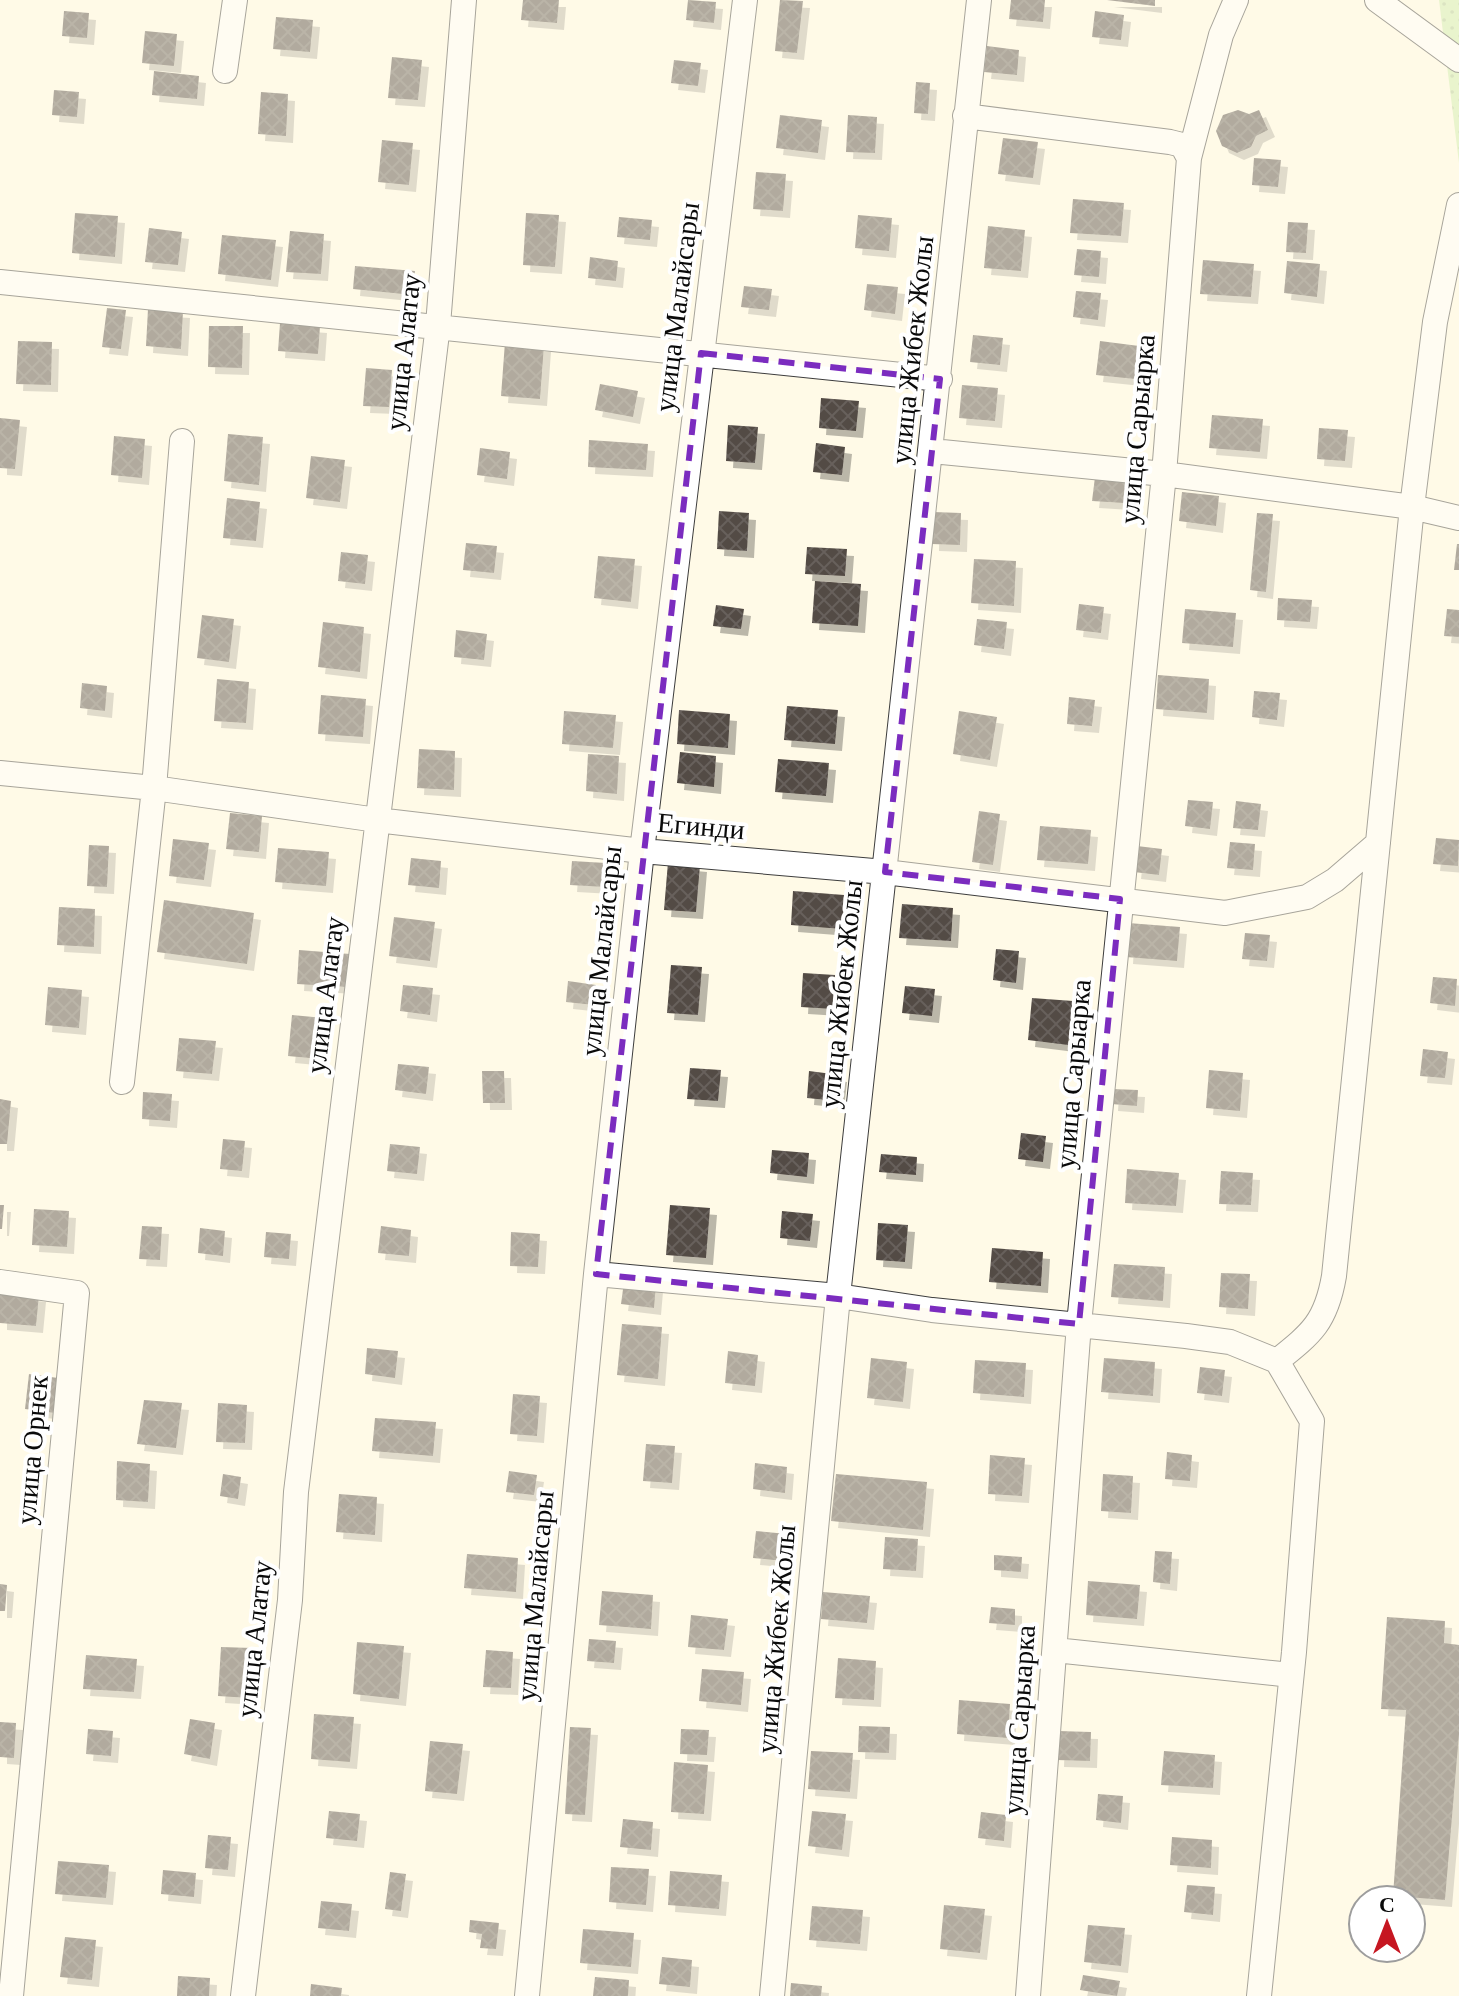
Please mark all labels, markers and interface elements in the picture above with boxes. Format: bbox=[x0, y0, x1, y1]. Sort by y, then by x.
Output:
street label: улица Малайсары bbox=[649, 200, 705, 414]
street label: улица Жибек Жолы bbox=[885, 234, 939, 466]
street label: улица Алатау bbox=[379, 272, 427, 432]
street label: улица Сарыарка bbox=[1113, 332, 1161, 525]
street label: Егинди bbox=[656, 807, 746, 845]
street label: улица Малайсары bbox=[575, 844, 627, 1058]
street label: улица Жибек Жолы bbox=[814, 878, 868, 1110]
street label: улица Алатау bbox=[300, 915, 350, 1075]
street label: улица Сарыарка bbox=[1049, 977, 1097, 1170]
street label: улица Орнек bbox=[10, 1374, 54, 1526]
street label: улица Малайсары bbox=[510, 1489, 560, 1703]
street label: улица Жибек Жолы bbox=[751, 1523, 801, 1755]
street label: улица Алатау bbox=[230, 1559, 278, 1719]
street label: улица Сарыарка bbox=[997, 1623, 1041, 1816]
north arrow bbox=[1347, 1884, 1427, 1964]
text: С bbox=[1379, 1892, 1395, 1917]

